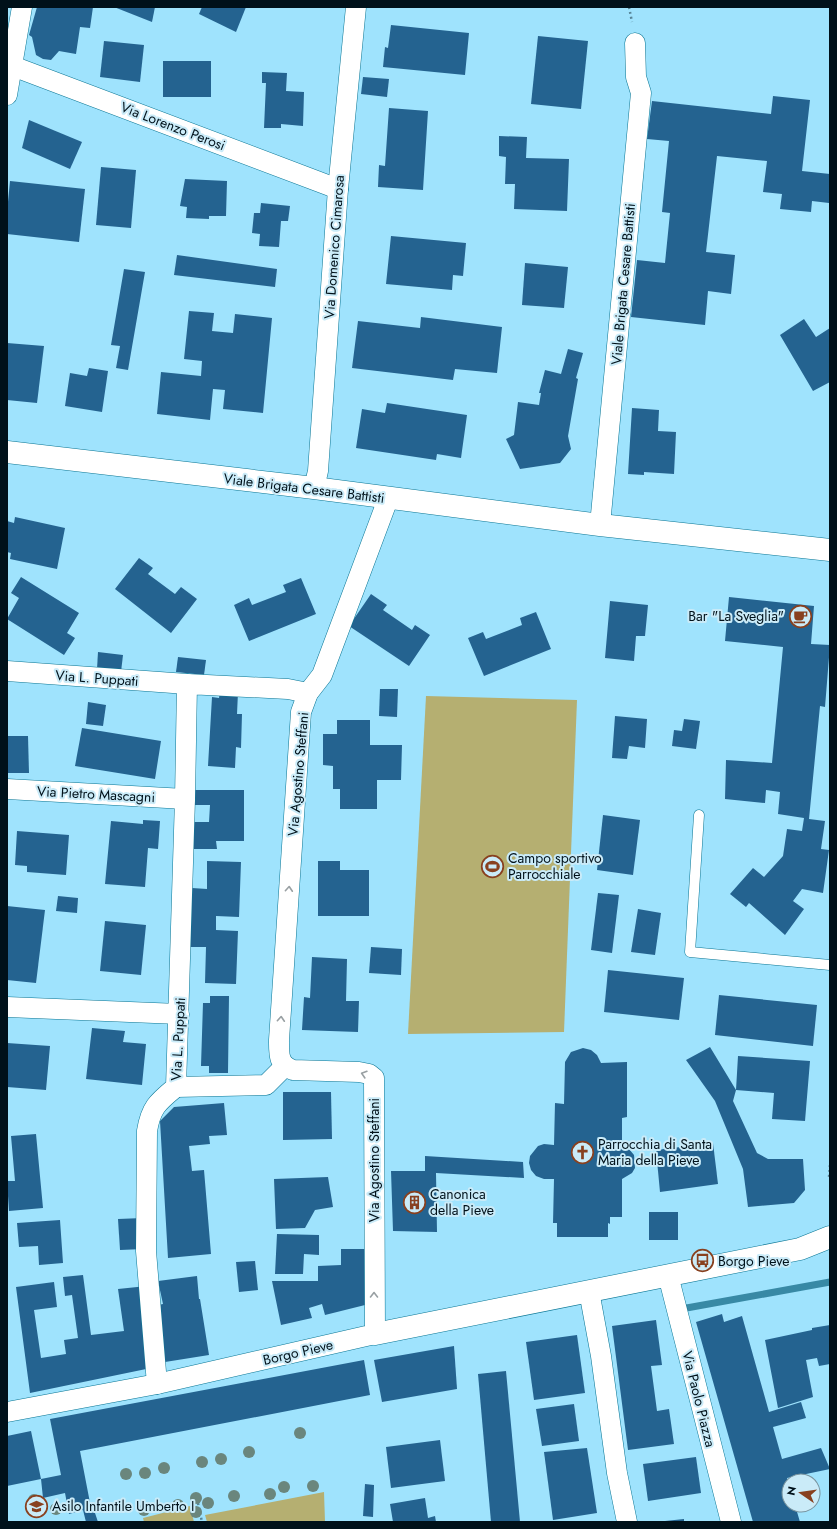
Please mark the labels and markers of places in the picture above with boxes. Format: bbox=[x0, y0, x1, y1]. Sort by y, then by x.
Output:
cafe icon: Bar "La Sveglia" bbox=[787, 603, 813, 629]
place label: Bar "La Sveglia" bbox=[688, 606, 784, 626]
place label: Campo sportivo Parrocchiale bbox=[508, 848, 602, 884]
sports icon: Campo sportivo Parrocchiale bbox=[480, 853, 506, 879]
place label: Parrocchia di Santa Maria della Pieve bbox=[598, 1134, 712, 1170]
church icon: Parrocchia di Santa Maria della Pieve bbox=[569, 1139, 595, 1165]
place label: Canonica della Pieve bbox=[430, 1184, 494, 1220]
building icon: Canonica della Pieve bbox=[401, 1189, 427, 1215]
bus stop icon: Borgo Pieve bbox=[690, 1248, 716, 1274]
place label: Borgo Pieve bbox=[718, 1251, 789, 1271]
school or university icon: Asilo Infantile Umberto I bbox=[24, 1493, 50, 1519]
place label: Asilo Infantile Umberto I bbox=[52, 1496, 194, 1516]

